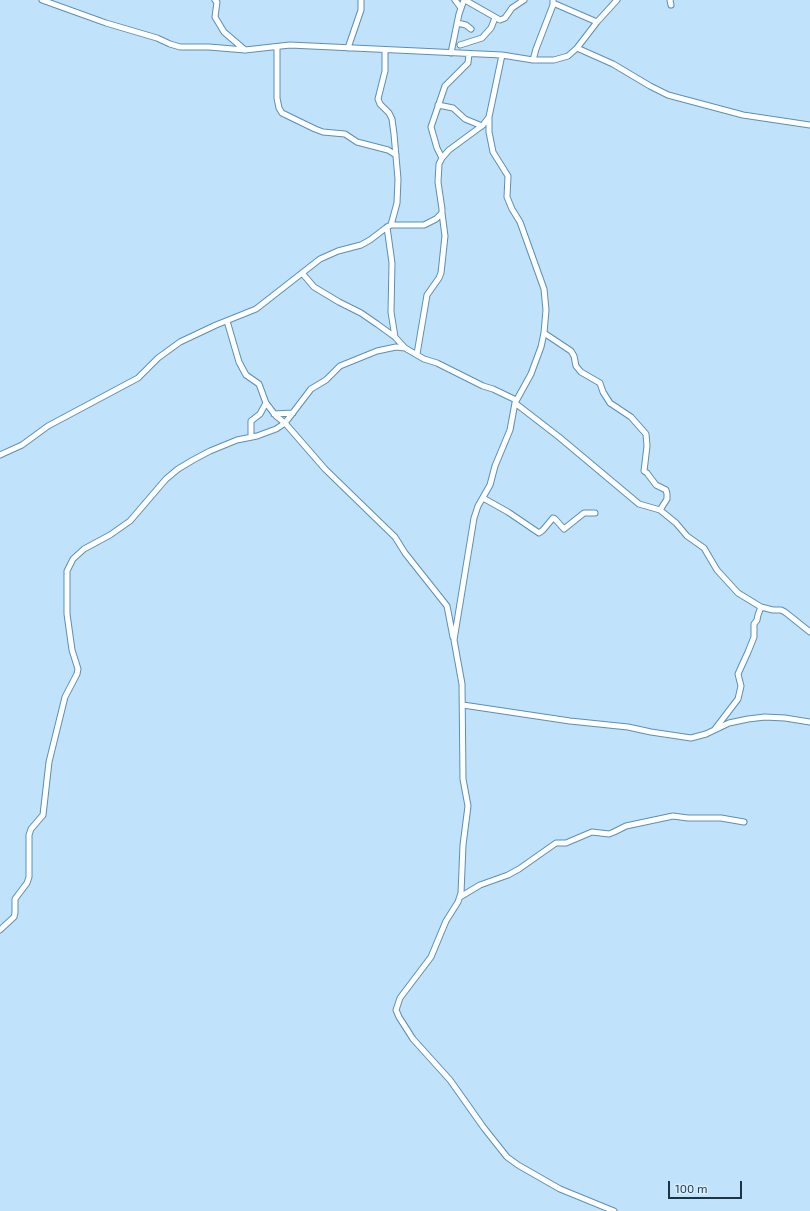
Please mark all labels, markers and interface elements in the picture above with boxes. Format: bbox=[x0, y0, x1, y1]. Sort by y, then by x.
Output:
scale bar bbox=[670, 1173, 744, 1199]
text: 100 m bbox=[675, 1181, 707, 1195]

